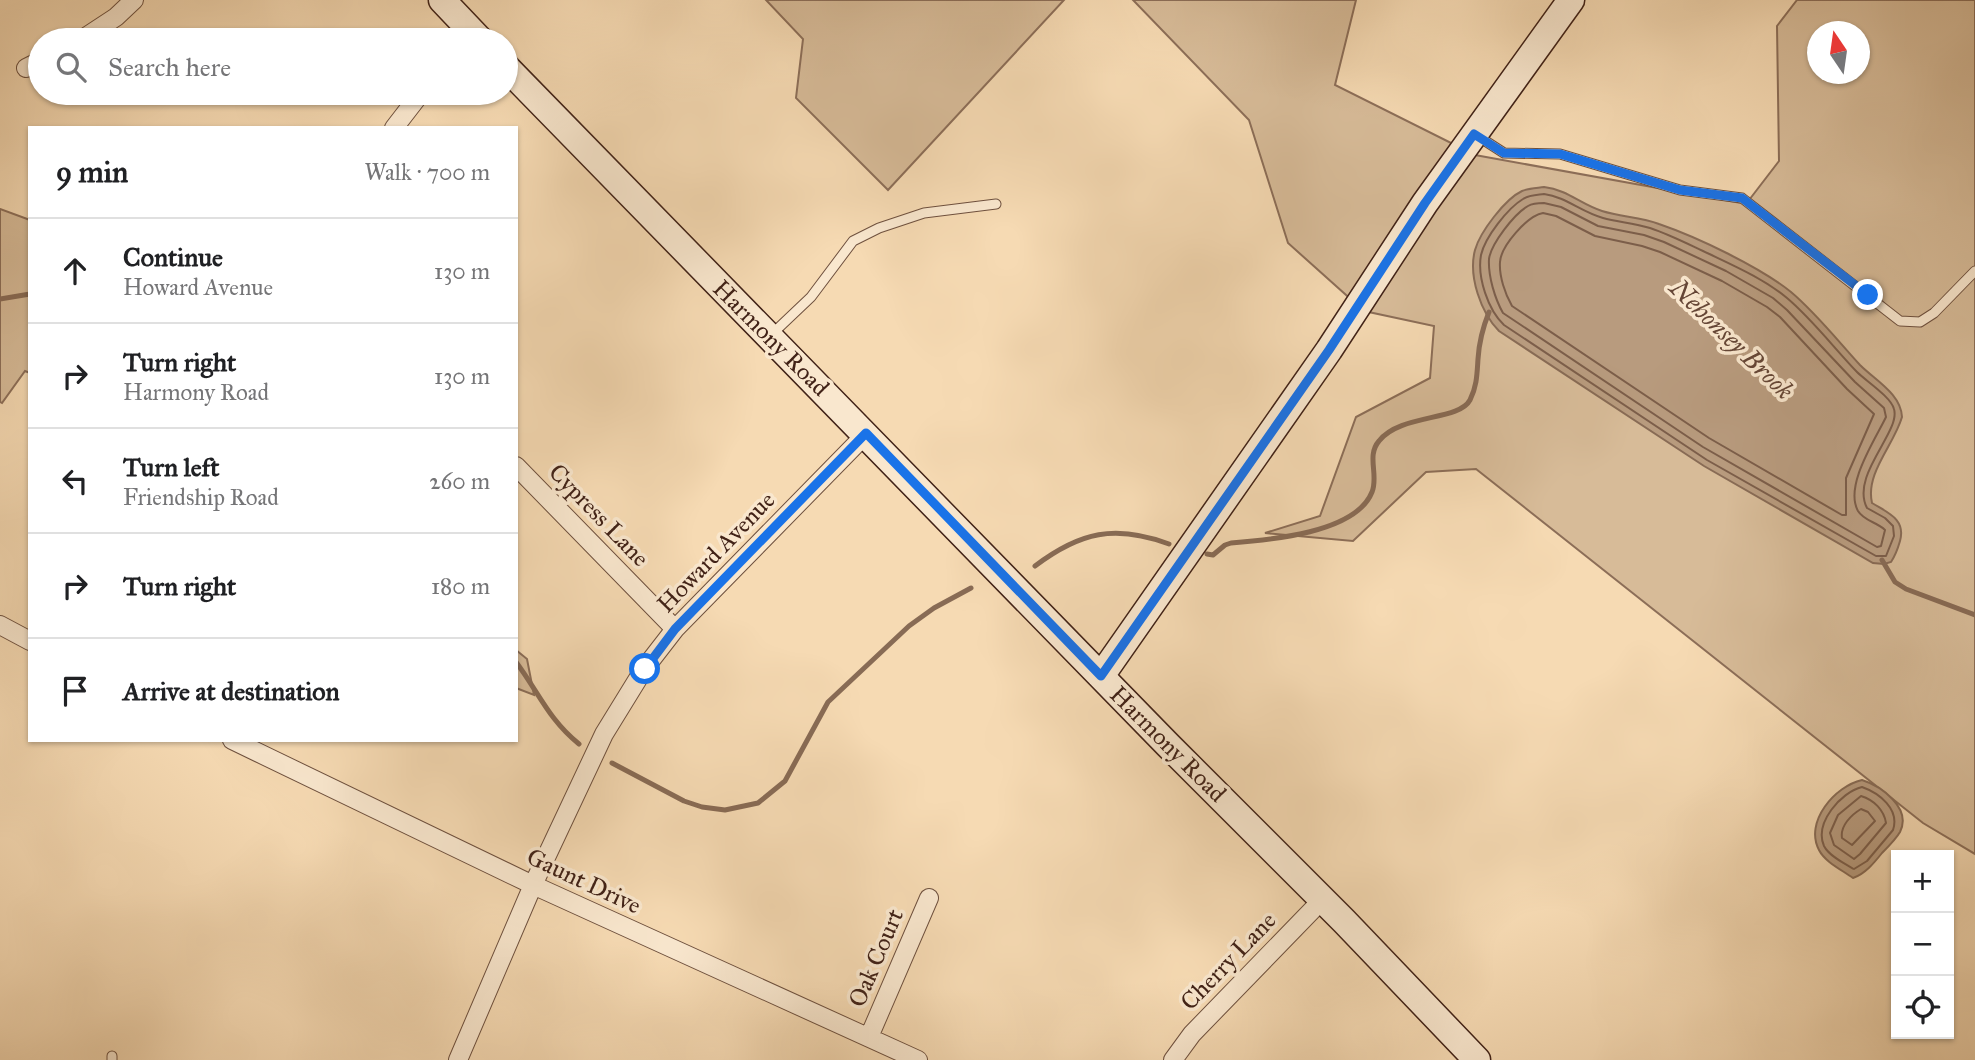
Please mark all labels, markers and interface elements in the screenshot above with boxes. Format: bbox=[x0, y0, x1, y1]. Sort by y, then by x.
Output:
north arrow bbox=[1807, 21, 1870, 84]
search box bbox=[28, 28, 518, 105]
icon: search bbox=[52, 48, 90, 86]
text: Search here bbox=[108, 51, 231, 83]
text: 9 min bbox=[56, 154, 128, 190]
text: Walk · 700 m bbox=[364, 158, 490, 186]
text: Continue bbox=[123, 241, 223, 273]
icon: ahead bbox=[56, 252, 94, 290]
text: 130 m bbox=[434, 257, 490, 285]
water label: Nehonsey Brook bbox=[1662, 270, 1801, 406]
text: Howard Avenue bbox=[123, 273, 273, 301]
street label: Harmony Road bbox=[707, 274, 835, 402]
route end bbox=[1852, 279, 1883, 310]
text: Turn right bbox=[123, 346, 236, 378]
icon: right bbox=[56, 357, 94, 395]
text: 130 m bbox=[434, 362, 490, 390]
text: Harmony Road bbox=[123, 378, 269, 406]
text: Turn left bbox=[123, 451, 219, 483]
street label: Cypress Lane bbox=[542, 457, 656, 573]
icon: left bbox=[56, 462, 94, 500]
text: 260 m bbox=[429, 467, 490, 495]
text: Friendship Road bbox=[123, 483, 279, 511]
street label: Howard Avenue bbox=[651, 485, 781, 619]
icon: right bbox=[56, 567, 94, 605]
text: Turn right bbox=[123, 570, 236, 602]
text: 180 m bbox=[431, 572, 490, 600]
route start bbox=[629, 653, 660, 684]
icon: arrive bbox=[56, 672, 94, 710]
text: Arrive at destination bbox=[123, 675, 340, 707]
street label: Harmony Road bbox=[1104, 680, 1232, 808]
street label: Gaunt Drive bbox=[522, 842, 646, 920]
map controls bbox=[1891, 850, 1954, 1039]
button: + bbox=[1891, 850, 1954, 913]
street label: Oak Court bbox=[842, 904, 910, 1012]
street label: Cherry Lane bbox=[1174, 906, 1282, 1016]
button: − bbox=[1891, 913, 1954, 976]
button: locate bbox=[1891, 976, 1954, 1039]

